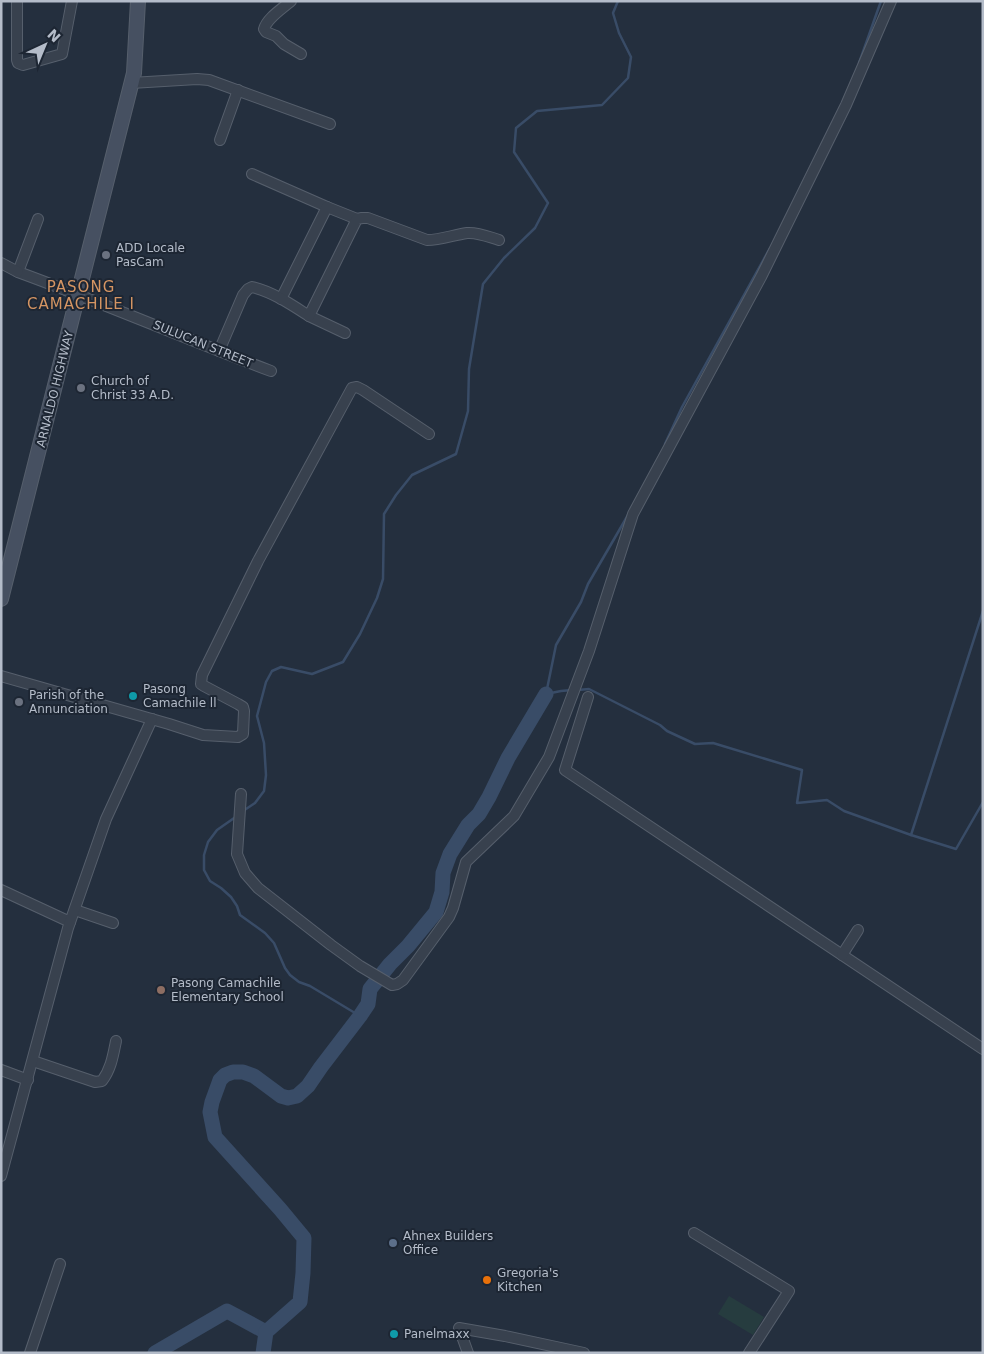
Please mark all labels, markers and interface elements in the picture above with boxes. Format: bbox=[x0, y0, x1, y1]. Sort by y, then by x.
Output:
north arrow bbox=[20, 20, 70, 70]
text: N bbox=[44, 26, 64, 45]
place label: ADD Locale PasCam bbox=[116, 241, 185, 269]
marker: ADD Locale PasCam bbox=[100, 249, 112, 261]
district label: PASONG CAMACHILE I bbox=[27, 278, 135, 313]
street label: SULUCAN STREET bbox=[151, 318, 256, 371]
street label: ARNALDO HIGHWAY bbox=[34, 329, 76, 449]
place label: Church of Christ 33 A.D. bbox=[91, 374, 174, 402]
marker: Church of Christ 33 A.D. bbox=[75, 382, 87, 394]
place label: Pasong Camachile ll bbox=[143, 682, 217, 710]
place label: Parish of the Annunciation bbox=[29, 688, 108, 716]
marker: Pasong Camachile ll bbox=[127, 690, 139, 702]
marker: Parish of the Annunciation bbox=[13, 696, 25, 708]
place label: Pasong Camachile Elementary School bbox=[171, 976, 284, 1004]
marker: Pasong Camachile Elementary School bbox=[155, 984, 167, 996]
place label: Ahnex Builders Office bbox=[403, 1229, 493, 1257]
marker: Ahnex Builders Office bbox=[387, 1237, 399, 1249]
place label: Gregoria's Kitchen bbox=[497, 1266, 558, 1294]
marker: Gregoria's Kitchen bbox=[481, 1274, 493, 1286]
place label: Panelmaxx bbox=[404, 1327, 470, 1341]
marker: Panelmaxx bbox=[388, 1328, 400, 1340]

